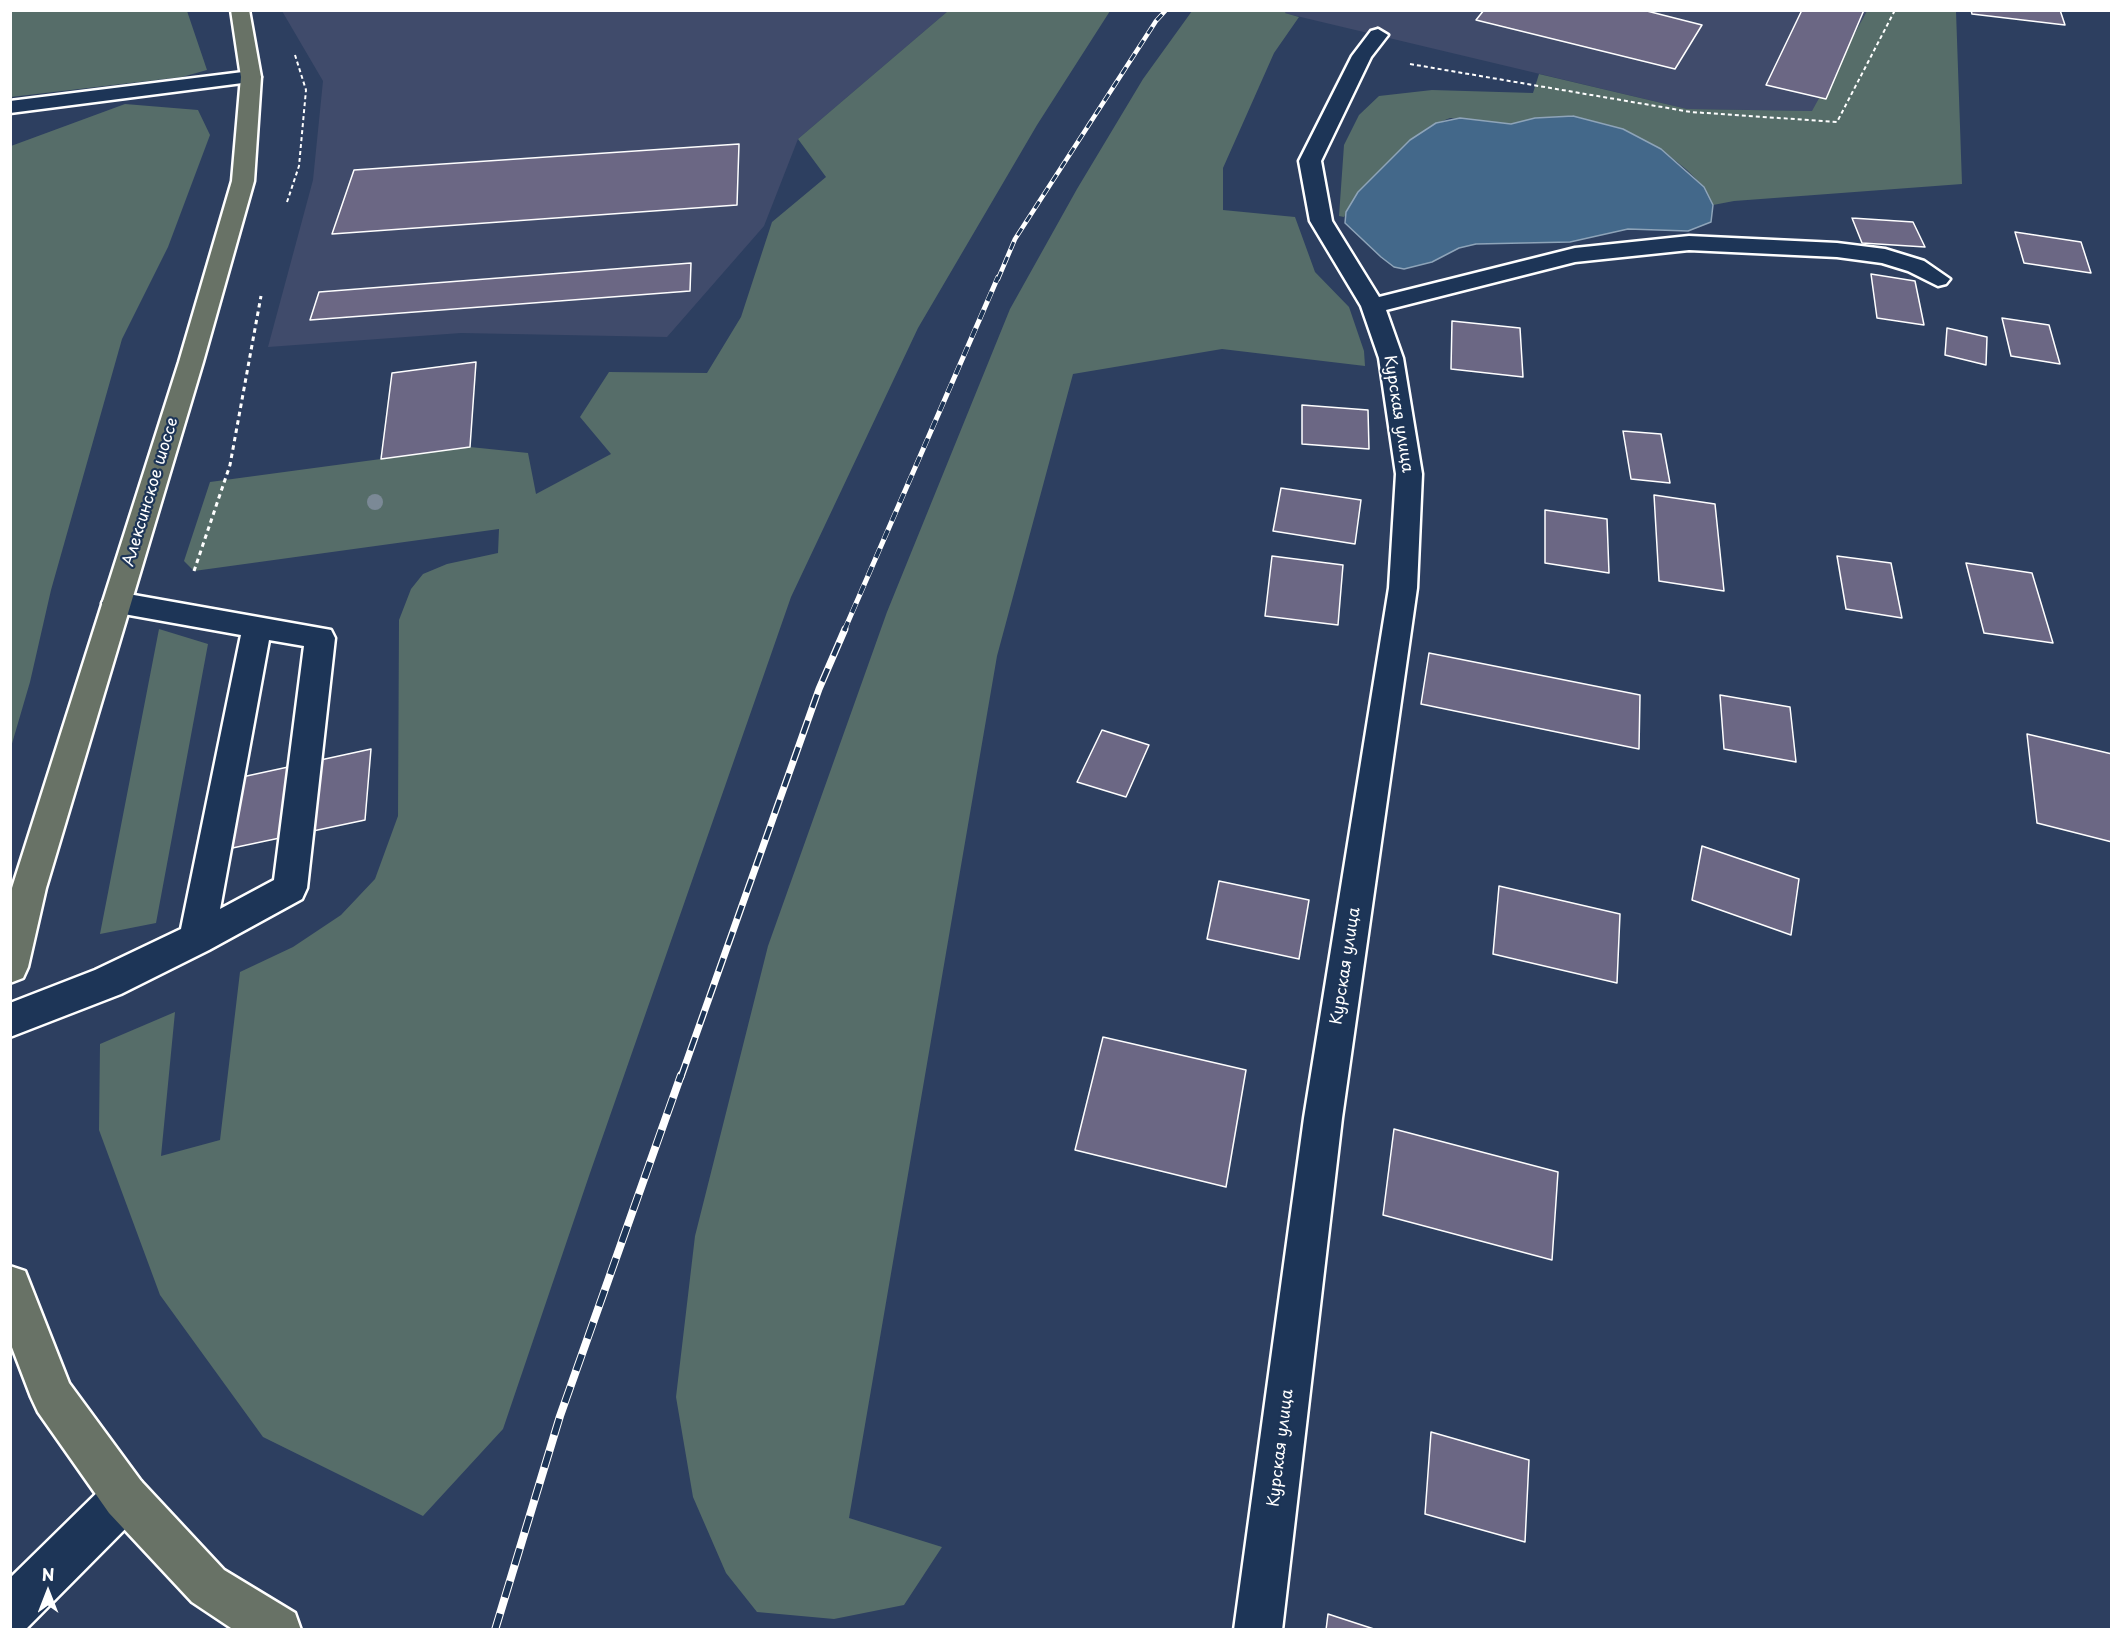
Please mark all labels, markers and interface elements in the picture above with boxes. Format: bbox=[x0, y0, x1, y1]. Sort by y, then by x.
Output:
street label: Курская улица bbox=[1379, 354, 1417, 474]
street label: Алексинское шоссе bbox=[119, 415, 183, 569]
street label: Курская улица bbox=[1327, 906, 1365, 1026]
street label: Курская улица bbox=[1264, 1388, 1298, 1508]
north arrow bbox=[18, 1562, 78, 1622]
text: N bbox=[42, 1562, 54, 1586]

